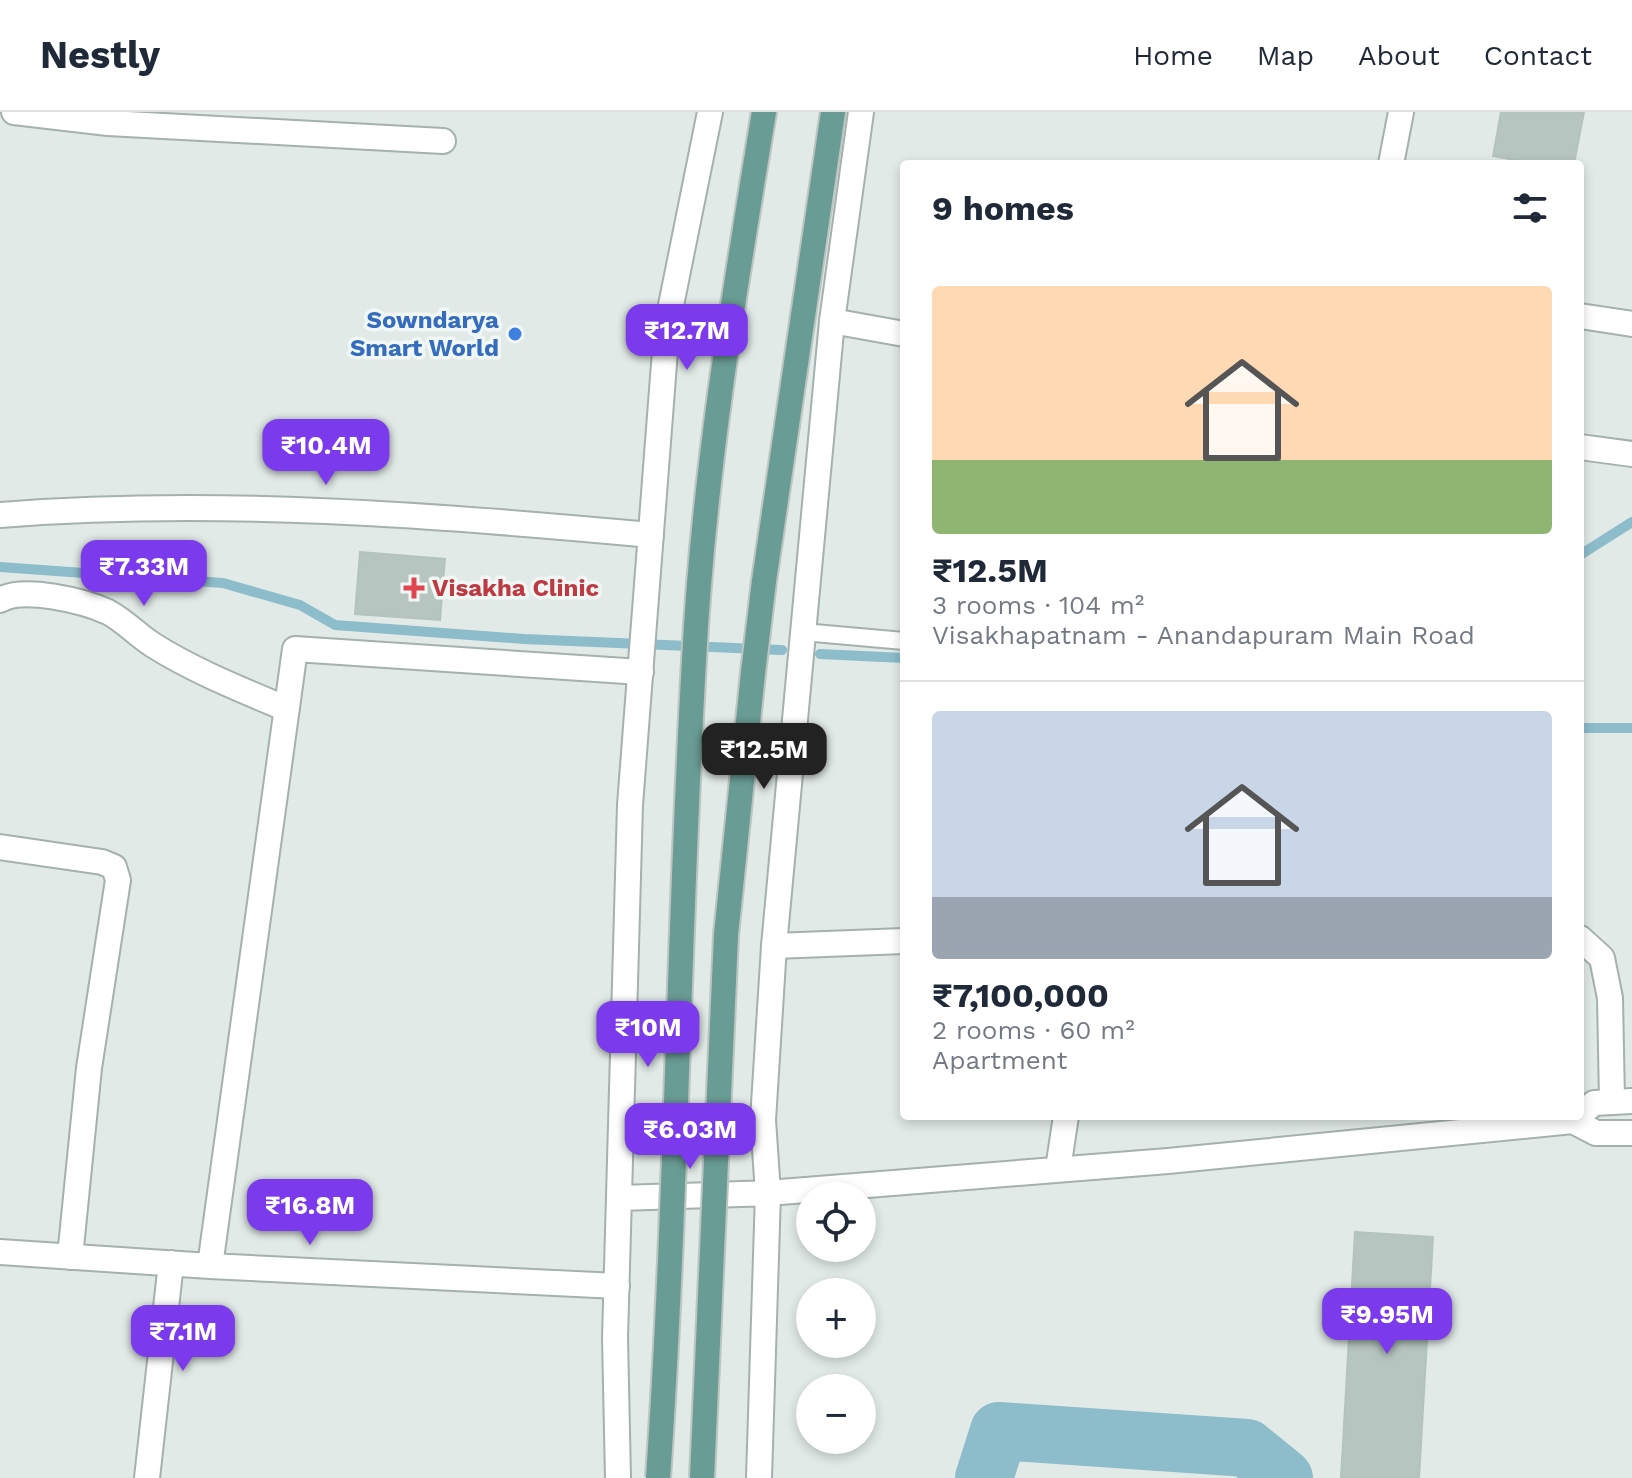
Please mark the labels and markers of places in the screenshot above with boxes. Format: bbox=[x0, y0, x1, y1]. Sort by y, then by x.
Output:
pin: ₹12.7M bbox=[622, 304, 752, 372]
place label: Sowndarya Smart World bbox=[350, 306, 499, 362]
marker: Sowndarya Smart World bbox=[506, 325, 524, 343]
pin: ₹10.4M bbox=[261, 419, 391, 487]
pin: ₹7.33M bbox=[79, 540, 209, 608]
place label: Visakha Clinic bbox=[432, 574, 599, 602]
marker: Visakha Clinic bbox=[403, 577, 425, 599]
pin: ₹12.5M bbox=[699, 723, 829, 791]
pin: ₹10M bbox=[601, 1001, 695, 1069]
pin: ₹6.03M bbox=[625, 1103, 755, 1171]
pin: ₹16.8M bbox=[245, 1179, 375, 1247]
pin: ₹9.95M bbox=[1322, 1288, 1452, 1356]
pin: ₹7.1M bbox=[127, 1305, 239, 1373]

